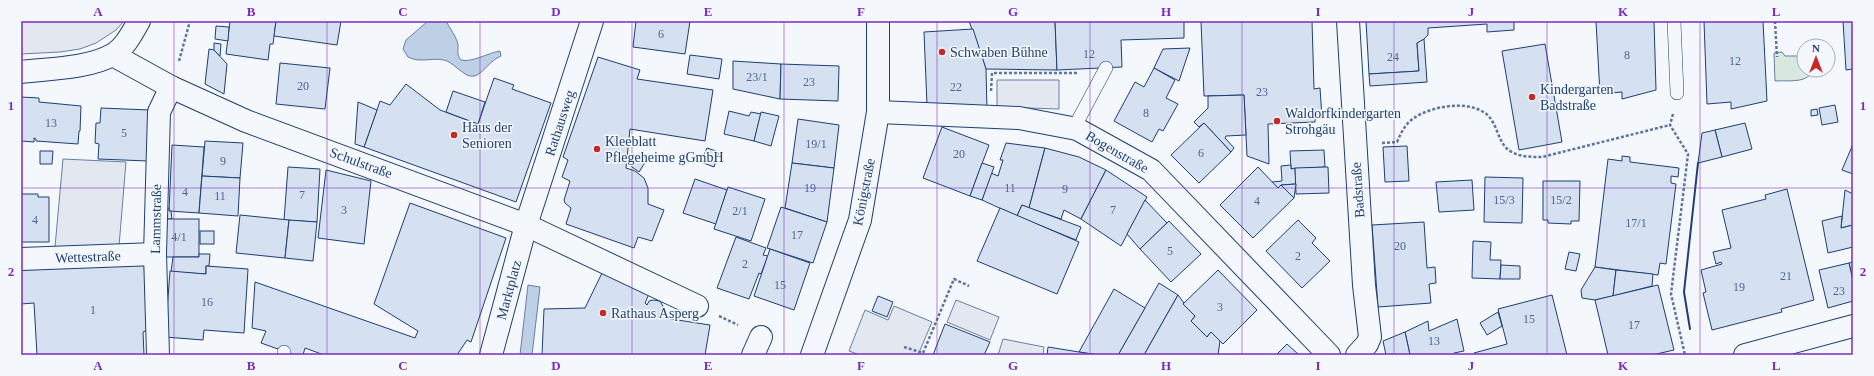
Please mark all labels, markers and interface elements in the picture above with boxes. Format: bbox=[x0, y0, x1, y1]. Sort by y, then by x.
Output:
text: A bbox=[93, 4, 103, 19]
text: B bbox=[247, 4, 256, 19]
text: C bbox=[398, 4, 408, 19]
text: D bbox=[551, 4, 561, 19]
text: E bbox=[704, 4, 712, 19]
text: F bbox=[857, 4, 865, 19]
text: G bbox=[1008, 4, 1018, 19]
text: H bbox=[1161, 4, 1171, 19]
text: I bbox=[1315, 4, 1321, 19]
text: J bbox=[1468, 4, 1475, 19]
text: K bbox=[1618, 4, 1629, 19]
text: L bbox=[1772, 4, 1781, 19]
house number: 6 bbox=[658, 27, 664, 41]
north arrow bbox=[1796, 38, 1836, 78]
text: N bbox=[1812, 42, 1820, 54]
place label: Schwaben Bühne bbox=[950, 45, 1048, 60]
marker: Schwaben Bühne bbox=[937, 47, 947, 57]
house number: 12 bbox=[1083, 47, 1095, 61]
house number: 8 bbox=[1624, 48, 1630, 62]
house number: 24 bbox=[1387, 50, 1399, 64]
house number: 12 bbox=[1729, 54, 1741, 68]
house number: 23/1 bbox=[746, 70, 768, 84]
house number: 23 bbox=[803, 75, 815, 89]
house number: 20 bbox=[297, 79, 309, 93]
house number: 22 bbox=[950, 80, 962, 94]
place label: Kindergarten Badstraße bbox=[1540, 82, 1614, 113]
house number: 23 bbox=[1256, 85, 1268, 99]
street label: Rathausweg bbox=[542, 88, 578, 158]
marker: Kindergarten Badstraße bbox=[1527, 92, 1537, 102]
text: 1 bbox=[8, 98, 14, 113]
text: 1 bbox=[1860, 98, 1866, 113]
house number: 8 bbox=[1143, 106, 1149, 120]
place label: Waldorfkindergarten Strohgäu bbox=[1285, 106, 1401, 137]
house number: 13 bbox=[45, 116, 57, 130]
marker: Waldorfkindergarten Strohgäu bbox=[1272, 116, 1282, 126]
place label: Haus der Senioren bbox=[462, 120, 512, 151]
house number: 5 bbox=[121, 126, 127, 140]
street label: Bogenstraße bbox=[1083, 128, 1151, 176]
marker: Haus der Senioren bbox=[449, 130, 459, 140]
place label: Kleeblatt Pflegeheime gGmbH bbox=[605, 134, 724, 165]
house number: 19/1 bbox=[805, 137, 827, 151]
marker: Kleeblatt Pflegeheime gGmbH bbox=[592, 144, 602, 154]
street label: Schulstraße bbox=[328, 145, 394, 181]
house number: 6 bbox=[1198, 146, 1204, 160]
house number: 20 bbox=[953, 147, 965, 161]
house number: 9 bbox=[220, 154, 226, 168]
street label: Königstraße bbox=[850, 157, 878, 227]
street label: Badstraße bbox=[1349, 162, 1367, 218]
house number: 19 bbox=[804, 181, 816, 195]
house number: 11 bbox=[1004, 181, 1016, 195]
house number: 9 bbox=[1062, 182, 1068, 196]
street label: Lammstraße bbox=[148, 184, 164, 254]
house number: 4 bbox=[182, 185, 188, 199]
house number: 7 bbox=[299, 188, 305, 202]
house number: 11 bbox=[214, 189, 226, 203]
house number: 15/3 bbox=[1493, 193, 1515, 207]
house number: 15/2 bbox=[1550, 193, 1572, 207]
house number: 4 bbox=[1254, 194, 1260, 208]
house number: 3 bbox=[341, 203, 347, 217]
house number: 7 bbox=[1110, 203, 1116, 217]
house number: 2/1 bbox=[732, 204, 748, 218]
house number: 4 bbox=[32, 213, 38, 227]
house number: 17/1 bbox=[1625, 216, 1647, 230]
house number: 17 bbox=[791, 228, 803, 242]
house number: 4/1 bbox=[171, 230, 187, 244]
house number: 20 bbox=[1394, 239, 1406, 253]
house number: 5 bbox=[1167, 244, 1173, 258]
street label: Wettestraße bbox=[55, 248, 121, 266]
house number: 2 bbox=[1295, 249, 1301, 263]
house number: 2 bbox=[742, 257, 748, 271]
street label: Marktplatz bbox=[494, 258, 524, 322]
text: 2 bbox=[8, 264, 14, 279]
text: 2 bbox=[1860, 264, 1866, 279]
house number: 21 bbox=[1780, 269, 1792, 283]
house number: 15 bbox=[774, 278, 786, 292]
house number: 19 bbox=[1733, 280, 1745, 294]
house number: 23 bbox=[1833, 284, 1845, 298]
house number: 16 bbox=[201, 295, 213, 309]
house number: 3 bbox=[1217, 300, 1223, 314]
house number: 1 bbox=[90, 303, 96, 317]
place label: Rathaus Asperg bbox=[611, 306, 699, 321]
marker: Rathaus Asperg bbox=[598, 308, 608, 318]
house number: 15 bbox=[1523, 312, 1535, 326]
house number: 17 bbox=[1628, 318, 1640, 332]
house number: 13 bbox=[1428, 334, 1440, 348]
text: A bbox=[93, 358, 103, 373]
text: B bbox=[247, 358, 256, 373]
text: C bbox=[398, 358, 408, 373]
text: D bbox=[551, 358, 561, 373]
text: E bbox=[704, 358, 712, 373]
text: F bbox=[857, 358, 865, 373]
text: G bbox=[1008, 358, 1018, 373]
text: H bbox=[1161, 358, 1171, 373]
text: I bbox=[1315, 358, 1321, 373]
text: J bbox=[1468, 358, 1475, 373]
text: K bbox=[1618, 358, 1629, 373]
text: L bbox=[1772, 358, 1781, 373]

